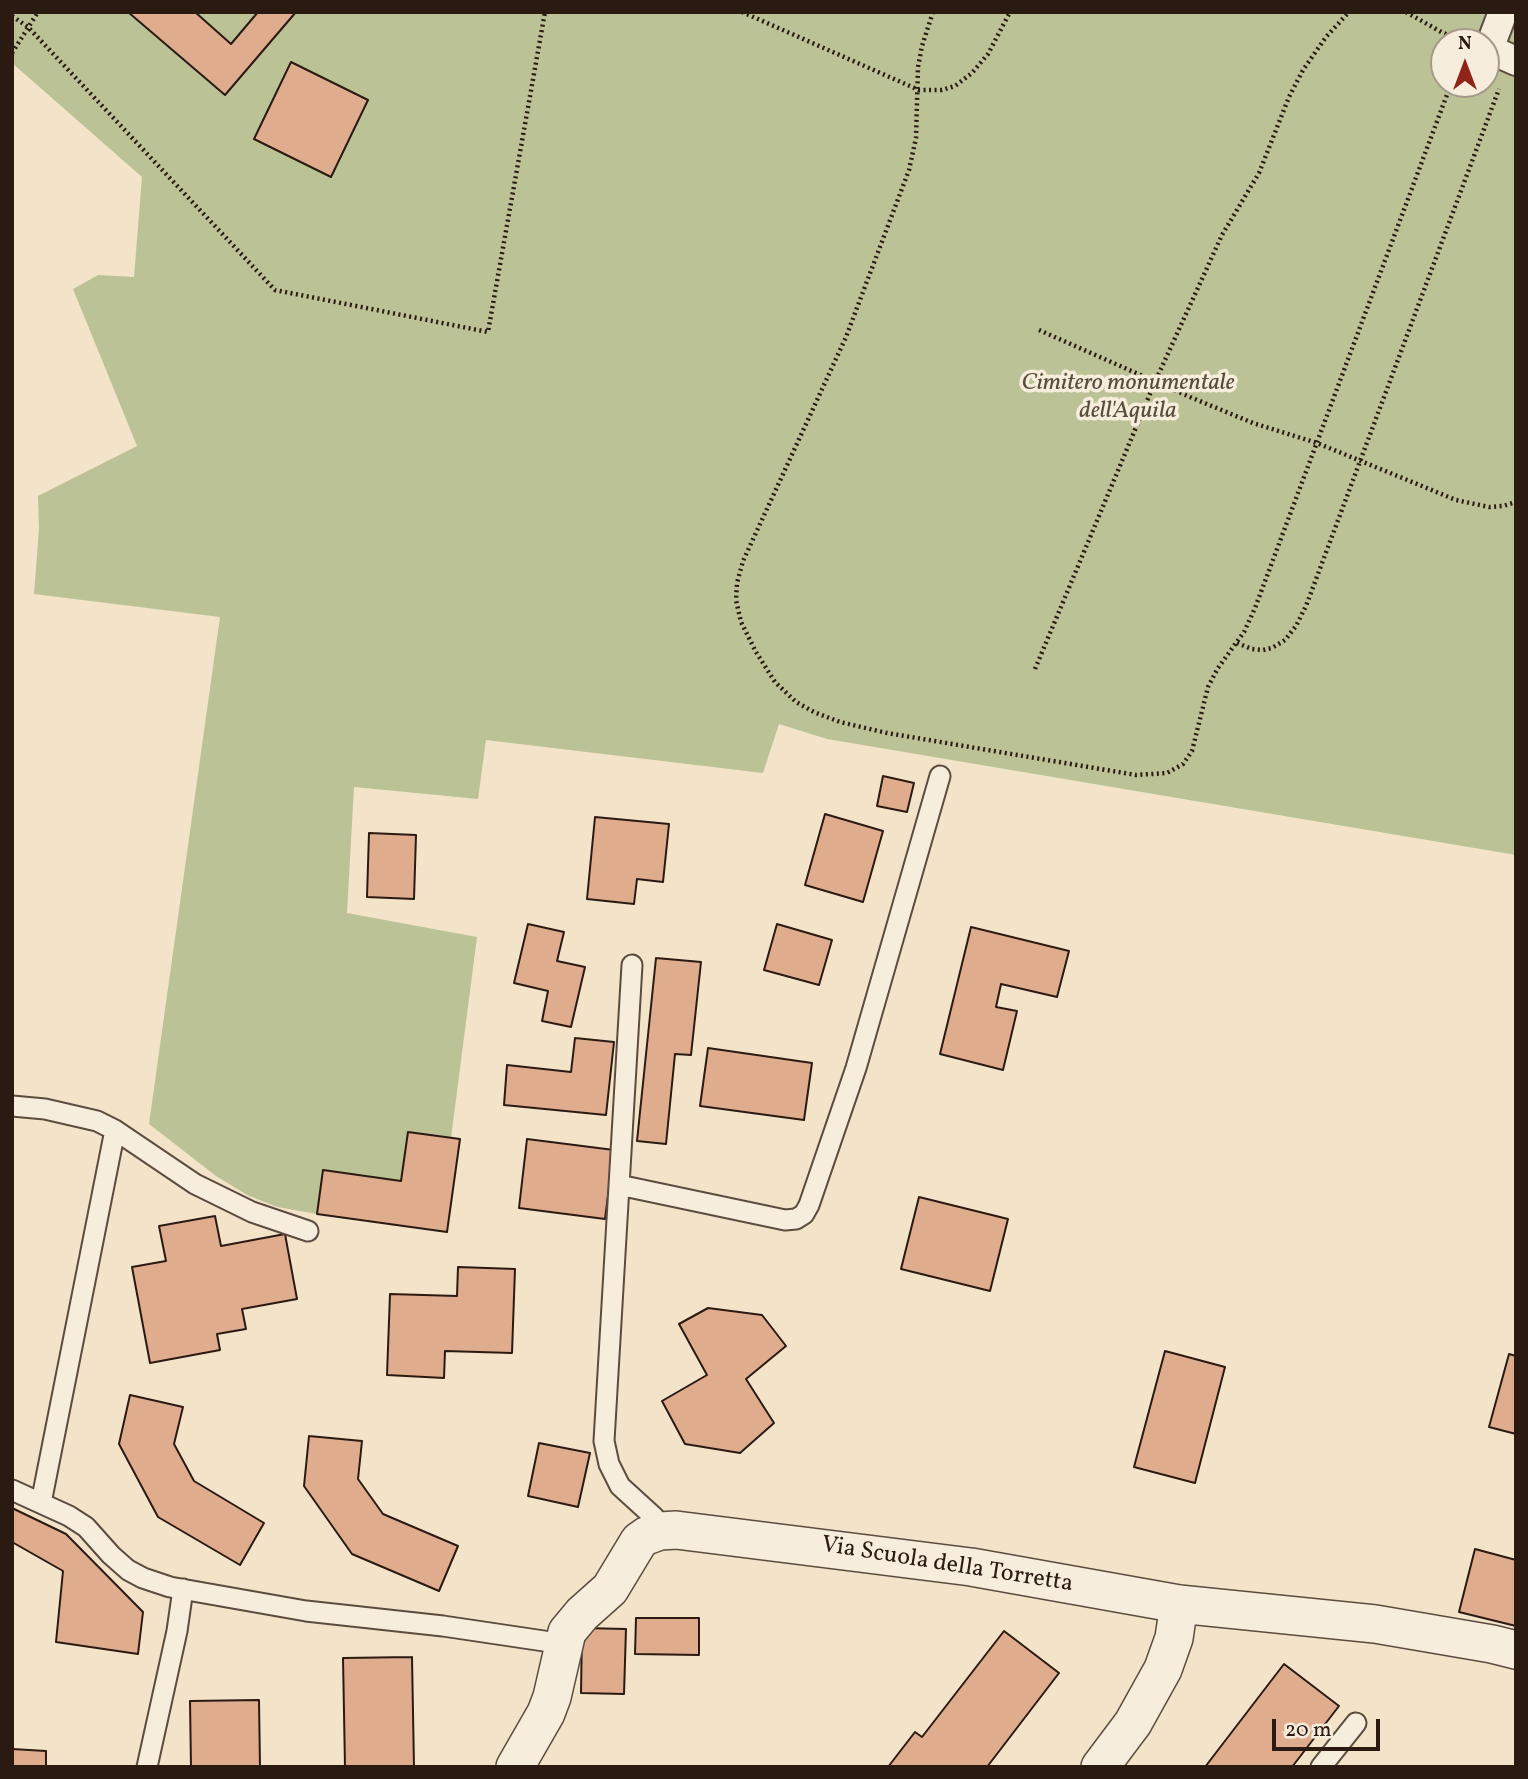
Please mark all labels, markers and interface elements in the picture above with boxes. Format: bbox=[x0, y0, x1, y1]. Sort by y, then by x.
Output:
north arrow bbox=[1430, 28, 1500, 98]
text: N bbox=[1458, 31, 1472, 57]
park label: Cimitero monumentale dell'Aquila bbox=[1021, 371, 1235, 427]
street label: Via Scuola della Torretta bbox=[819, 1532, 1075, 1600]
scale bar bbox=[1276, 1706, 1384, 1750]
text: 20 m bbox=[1285, 1716, 1331, 1745]

